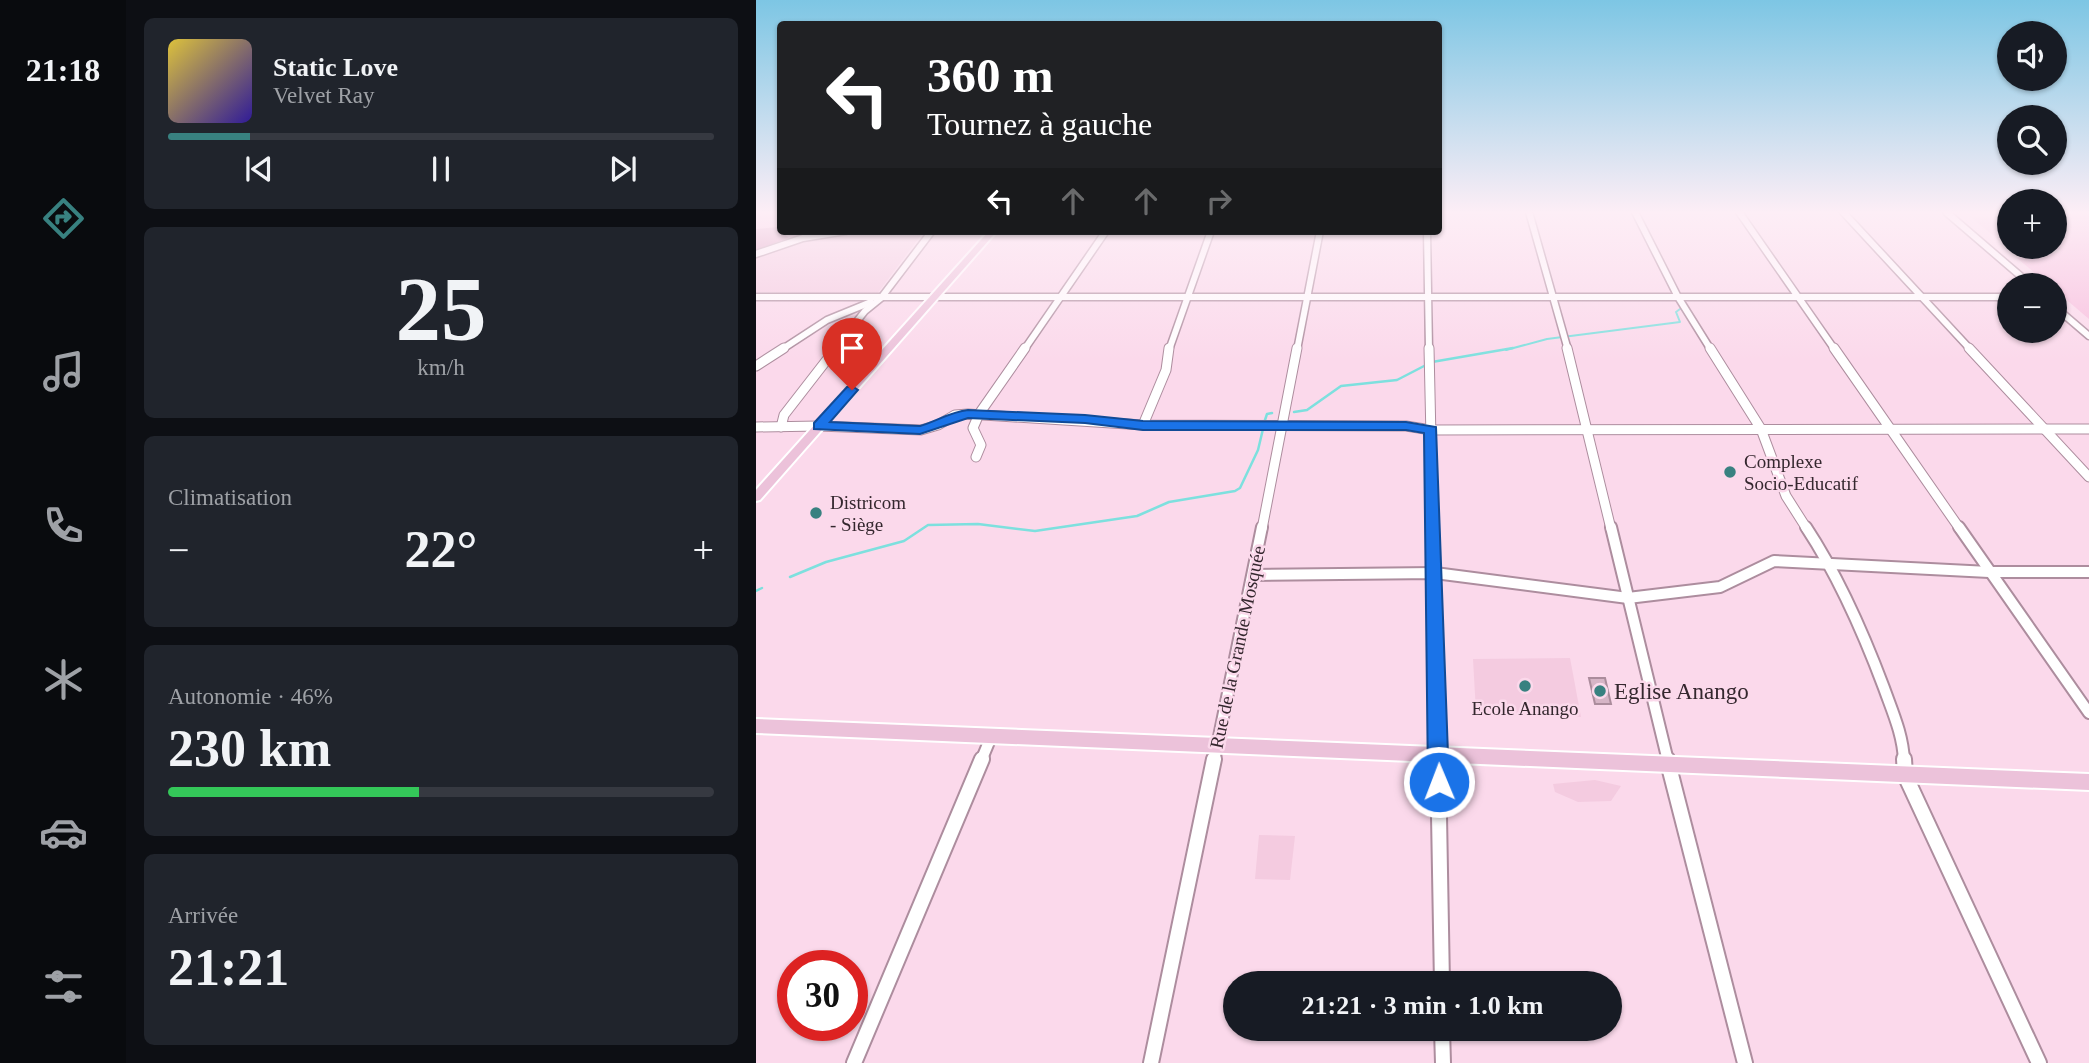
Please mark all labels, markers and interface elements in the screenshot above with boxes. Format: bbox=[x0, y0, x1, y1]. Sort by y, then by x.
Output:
map controls bbox=[1997, 21, 2067, 343]
button: sound bbox=[1997, 21, 2067, 91]
text: 360 m bbox=[927, 48, 1054, 103]
icon: left bbox=[812, 49, 903, 140]
text: 21:18 bbox=[26, 52, 100, 88]
text: Static Love bbox=[273, 53, 398, 82]
text: Velvet Ray bbox=[273, 83, 375, 108]
button: search bbox=[1997, 105, 2067, 175]
text: Tournez à gauche bbox=[927, 106, 1152, 142]
icon: previous bbox=[240, 150, 278, 188]
icon: pause bbox=[422, 150, 460, 188]
icon: next bbox=[604, 150, 642, 188]
icon: left bbox=[981, 182, 1019, 220]
icon: ahead bbox=[1054, 182, 1092, 220]
icon: ahead bbox=[1127, 182, 1165, 220]
icon: right bbox=[1200, 182, 1238, 220]
button: + bbox=[1997, 189, 2067, 259]
icon: directions bbox=[39, 194, 88, 243]
text: 25 bbox=[396, 259, 487, 360]
button: − bbox=[1997, 273, 2067, 343]
pin bbox=[822, 318, 882, 390]
icon: arrive bbox=[833, 329, 871, 367]
icon: music bbox=[39, 347, 88, 396]
text: km/h bbox=[417, 355, 465, 380]
place label: Complexe Socio-Educatif bbox=[1744, 451, 1859, 494]
marker: Complexe Socio-Educatif bbox=[1722, 464, 1738, 480]
text: Climatisation bbox=[168, 485, 292, 510]
place label: Districom - Siège bbox=[830, 492, 906, 535]
icon: phone bbox=[39, 501, 88, 550]
marker: Districom - Siège bbox=[808, 505, 824, 521]
text: 22° bbox=[405, 521, 477, 578]
text: − bbox=[168, 529, 189, 571]
text: + bbox=[693, 529, 714, 571]
street label: Rue de la Grande Mosquée bbox=[1206, 544, 1269, 750]
icon: climate bbox=[39, 655, 88, 704]
marker: Ecole Anango bbox=[1517, 678, 1533, 694]
place label: Eglise Anango bbox=[1614, 679, 1749, 704]
marker: Eglise Anango bbox=[1592, 683, 1608, 699]
text: Autonomie · 46% bbox=[168, 684, 333, 709]
place label: Ecole Anango bbox=[1471, 698, 1579, 719]
text: 230 km bbox=[168, 720, 331, 777]
position arrow bbox=[1402, 745, 1476, 819]
icon: car bbox=[39, 808, 88, 857]
text: Arrivée bbox=[168, 903, 238, 928]
text: 21:21 bbox=[168, 939, 289, 996]
speed limit sign: 30 bbox=[777, 950, 868, 1041]
icon: filters bbox=[39, 962, 88, 1011]
text: 21:21 · 3 min · 1.0 km bbox=[1302, 991, 1543, 1020]

